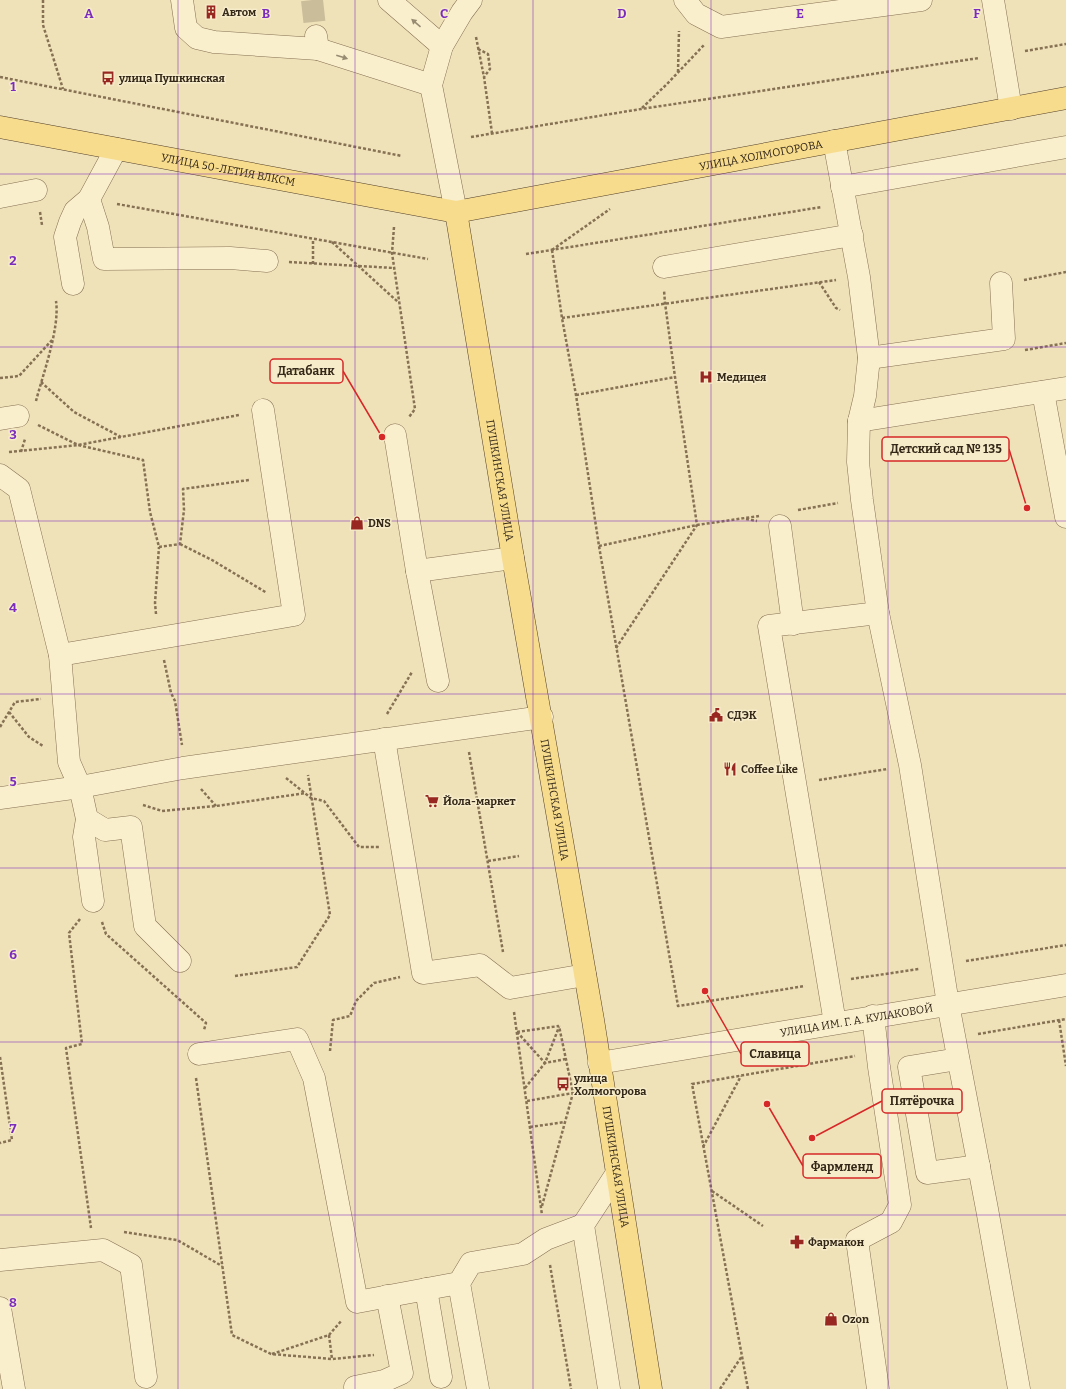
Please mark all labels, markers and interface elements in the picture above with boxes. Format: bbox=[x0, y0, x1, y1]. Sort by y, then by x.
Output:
building icon: Автом bbox=[203, 4, 219, 20]
text: A bbox=[84, 6, 94, 21]
place label: Автом bbox=[222, 6, 256, 19]
text: B bbox=[262, 6, 270, 21]
text: C bbox=[440, 6, 448, 21]
text: D bbox=[617, 6, 627, 21]
text: E bbox=[796, 6, 804, 21]
text: F bbox=[973, 6, 981, 21]
one-way arrow bbox=[411, 19, 420, 28]
one-way arrow bbox=[337, 54, 349, 60]
bus stop icon: улица Пушкинская bbox=[100, 70, 116, 86]
place label: улица Пушкинская bbox=[118, 72, 226, 85]
text: 1 bbox=[10, 79, 16, 94]
street label: УЛИЦА ХОЛМОГОРОВА bbox=[698, 138, 824, 173]
street label: УЛИЦА 50-ЛЕТИЯ ВЛКСМ bbox=[160, 151, 296, 189]
text: 2 bbox=[9, 253, 17, 268]
callout: Датабанк bbox=[270, 359, 343, 383]
text: Датабанк bbox=[277, 364, 335, 378]
hospital icon: Медицея bbox=[698, 369, 714, 385]
place label: Медицея bbox=[717, 371, 767, 384]
street label: ПУШКИНСКАЯ УЛИЦА bbox=[483, 419, 516, 542]
text: 3 bbox=[9, 427, 17, 442]
callout: Детский сад № 135 bbox=[882, 437, 1009, 461]
text: Детский сад № 135 bbox=[890, 442, 1002, 456]
shop icon: DNS bbox=[349, 515, 365, 531]
place label: DNS bbox=[368, 517, 391, 530]
text: 4 bbox=[9, 600, 17, 615]
public building icon: СДЭК bbox=[708, 707, 724, 723]
place label: СДЭК bbox=[727, 709, 757, 722]
street label: ПУШКИНСКАЯ УЛИЦА bbox=[537, 738, 571, 862]
restaurant icon: Coffee Like bbox=[722, 761, 738, 777]
place label: Coffee Like bbox=[741, 763, 798, 776]
text: 5 bbox=[9, 774, 17, 789]
supermarket icon: Йола-маркет bbox=[424, 793, 440, 809]
place label: Йола-маркет bbox=[443, 795, 515, 808]
text: 6 bbox=[9, 947, 17, 962]
street label: УЛИЦА ИМ. Г. А. КУЛАКОВОЙ bbox=[779, 1001, 934, 1040]
callout: Славица bbox=[741, 1042, 809, 1066]
text: Славица bbox=[749, 1047, 801, 1061]
place label: улица Холмогорова bbox=[573, 1072, 647, 1098]
bus stop icon: улица Холмогорова bbox=[555, 1076, 571, 1092]
callout: Пятёрочка bbox=[882, 1089, 962, 1113]
text: Пятёрочка bbox=[890, 1094, 954, 1108]
street label: ПУШКИНСКАЯ УЛИЦА bbox=[600, 1105, 632, 1229]
text: 7 bbox=[10, 1121, 17, 1136]
callout: Фармленд bbox=[803, 1154, 881, 1178]
text: Фармленд bbox=[811, 1160, 873, 1174]
pharmacy icon: Фармакон bbox=[789, 1234, 805, 1250]
place label: Фармакон bbox=[808, 1236, 865, 1249]
text: 8 bbox=[9, 1295, 17, 1310]
shop icon: Ozon bbox=[823, 1311, 839, 1327]
place label: Ozon bbox=[842, 1313, 869, 1326]

